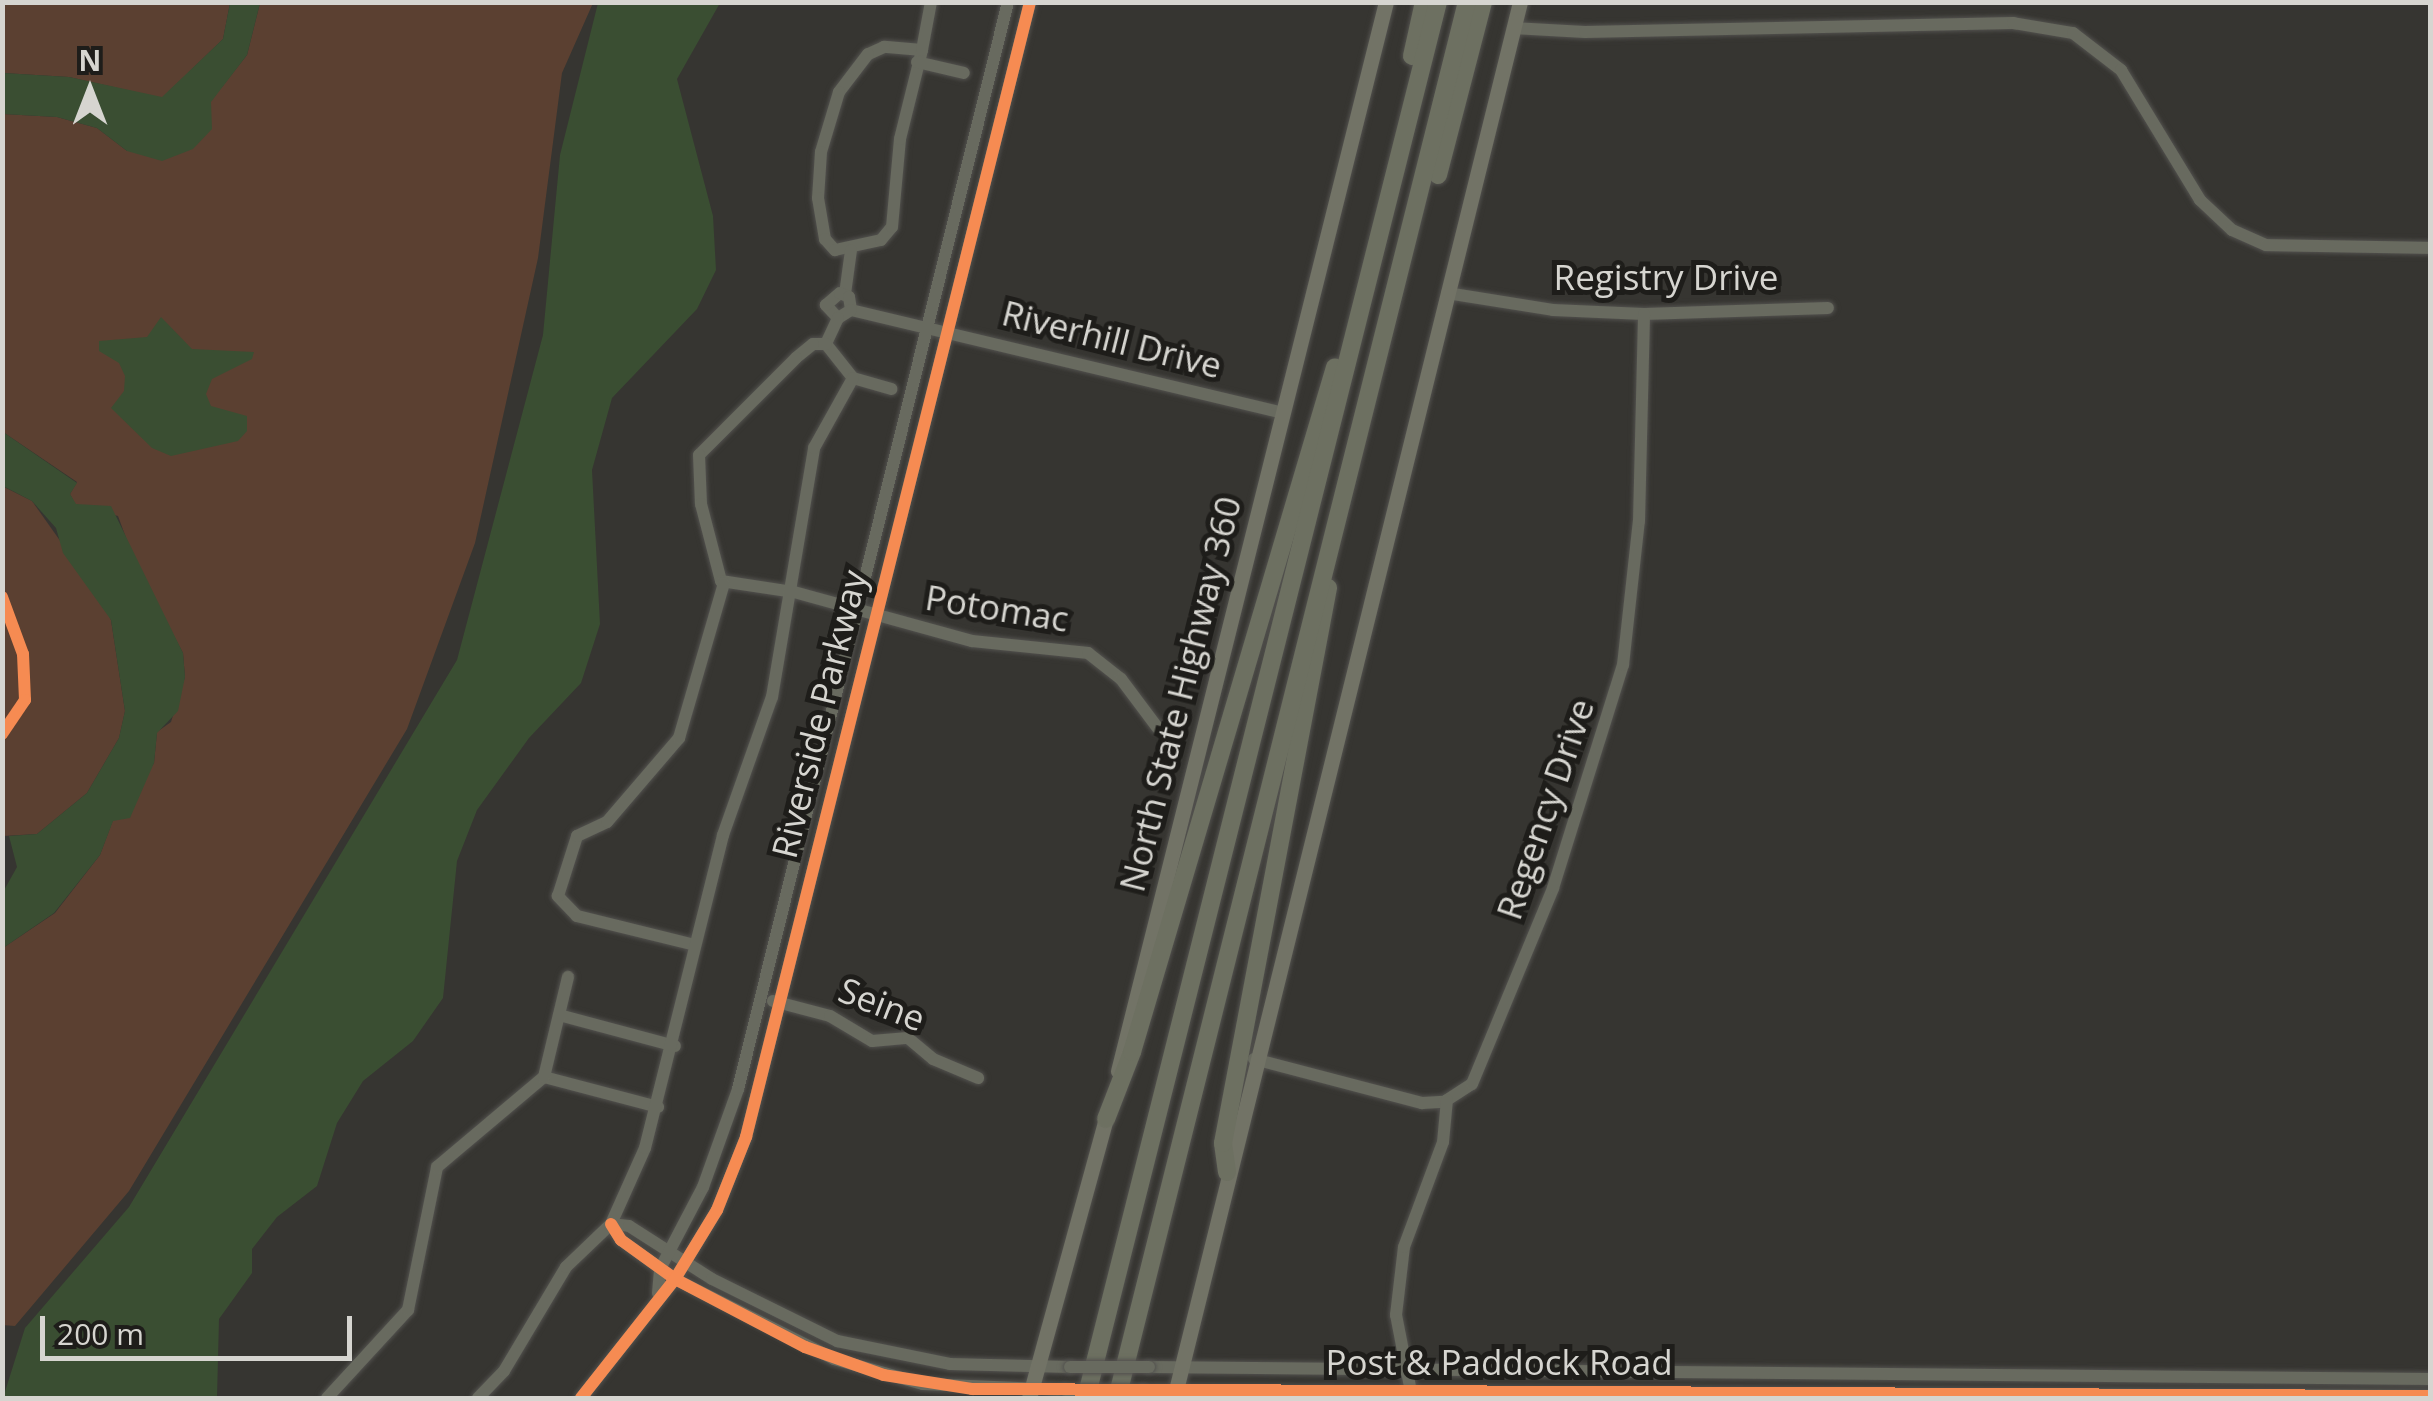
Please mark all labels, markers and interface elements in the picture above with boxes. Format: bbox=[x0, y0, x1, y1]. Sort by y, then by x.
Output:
north arrow bbox=[40, 40, 140, 140]
text: N bbox=[79, 41, 101, 79]
street label: Registry Drive bbox=[1554, 256, 1778, 298]
street label: Riverhill Drive bbox=[998, 291, 1226, 387]
street label: North State Highway 360 bbox=[1111, 492, 1249, 896]
street label: Riverside Parkway bbox=[763, 566, 875, 862]
street label: Potomac bbox=[922, 576, 1072, 640]
street label: Regency Drive bbox=[1488, 693, 1602, 925]
street label: Seine bbox=[833, 968, 931, 1040]
scale bar bbox=[45, 1296, 358, 1358]
text: 200 m bbox=[57, 1313, 144, 1354]
street label: Post & Paddock Road bbox=[1325, 1341, 1673, 1383]

